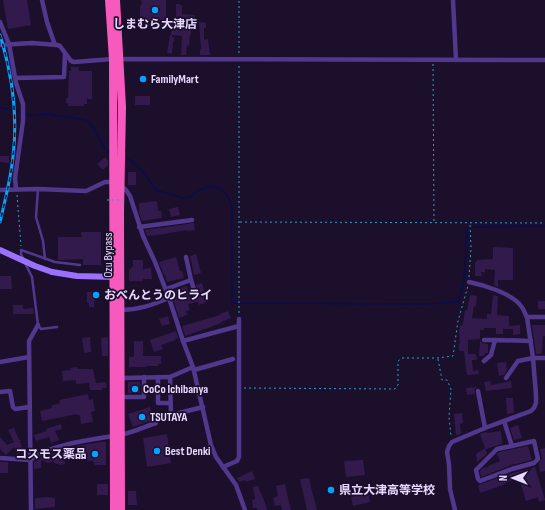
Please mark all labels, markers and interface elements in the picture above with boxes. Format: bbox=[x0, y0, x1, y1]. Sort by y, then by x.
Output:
marker: しまむら大津店 bbox=[150, 5, 160, 15]
place label: しまむら大津店 bbox=[113, 17, 197, 32]
place label: FamilyMart bbox=[151, 72, 199, 87]
marker: FamilyMart bbox=[138, 74, 148, 84]
street label: Ozu Bypass bbox=[101, 232, 116, 278]
place label: おべんとうのヒライ bbox=[104, 288, 212, 303]
marker: おべんとうのヒライ bbox=[91, 290, 101, 300]
place label: CoCo Ichibanya bbox=[143, 382, 208, 397]
marker: CoCo Ichibanya bbox=[130, 384, 140, 394]
place label: TSUTAYA bbox=[150, 410, 187, 425]
marker: TSUTAYA bbox=[137, 412, 147, 422]
place label: Best Denki bbox=[165, 444, 210, 459]
marker: Best Denki bbox=[152, 446, 162, 456]
place label: コスモス薬品 bbox=[15, 447, 87, 462]
marker: コスモス薬品 bbox=[90, 449, 100, 459]
north arrow bbox=[493, 458, 533, 498]
text: N bbox=[497, 475, 510, 481]
place label: 県立大津高等学校 bbox=[339, 483, 435, 498]
marker: 県立大津高等学校 bbox=[326, 485, 336, 495]

